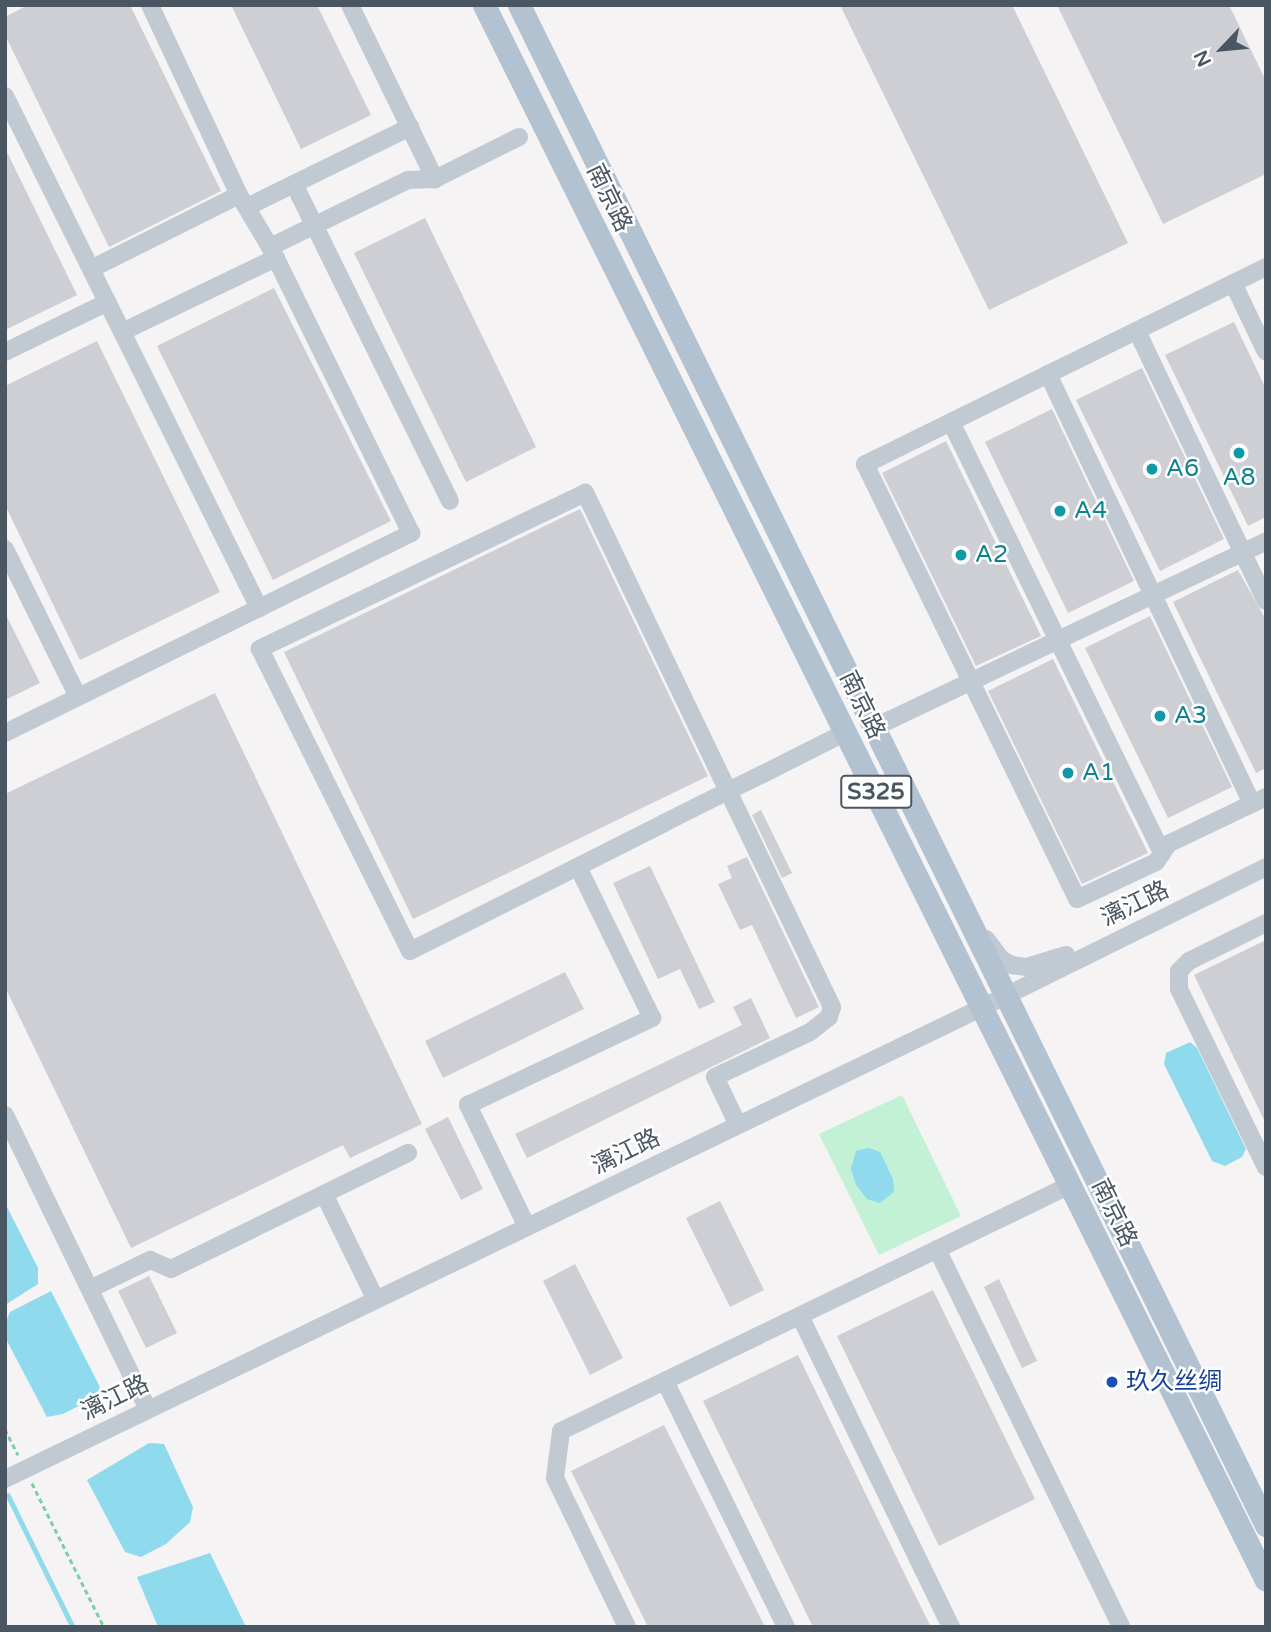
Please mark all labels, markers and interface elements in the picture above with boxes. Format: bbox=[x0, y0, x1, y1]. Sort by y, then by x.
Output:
north arrow bbox=[1187, 14, 1257, 84]
text: N bbox=[1190, 47, 1216, 70]
street label: 南京路 bbox=[580, 159, 638, 237]
marker: A8 bbox=[1231, 445, 1247, 461]
place label: A6 bbox=[1166, 455, 1199, 483]
marker: A6 bbox=[1144, 461, 1160, 477]
place label: A8 bbox=[1223, 464, 1255, 492]
place label: A4 bbox=[1074, 497, 1107, 525]
marker: A4 bbox=[1052, 503, 1068, 519]
place label: A2 bbox=[975, 541, 1008, 569]
marker: A2 bbox=[953, 547, 969, 563]
street label: 南京路 bbox=[833, 666, 891, 744]
place label: A3 bbox=[1174, 702, 1207, 730]
marker: A3 bbox=[1152, 708, 1168, 724]
place label: A1 bbox=[1082, 759, 1115, 787]
marker: A1 bbox=[1060, 765, 1076, 781]
road number: S325 bbox=[839, 772, 913, 812]
street label: 漓江路 bbox=[1096, 875, 1174, 933]
street label: 漓江路 bbox=[587, 1123, 665, 1181]
street label: 南京路 bbox=[1085, 1174, 1143, 1252]
place label: 玖久丝绸 bbox=[1126, 1368, 1222, 1396]
street label: 漓江路 bbox=[76, 1369, 154, 1427]
marker: 玖久丝绸 bbox=[1104, 1374, 1120, 1390]

